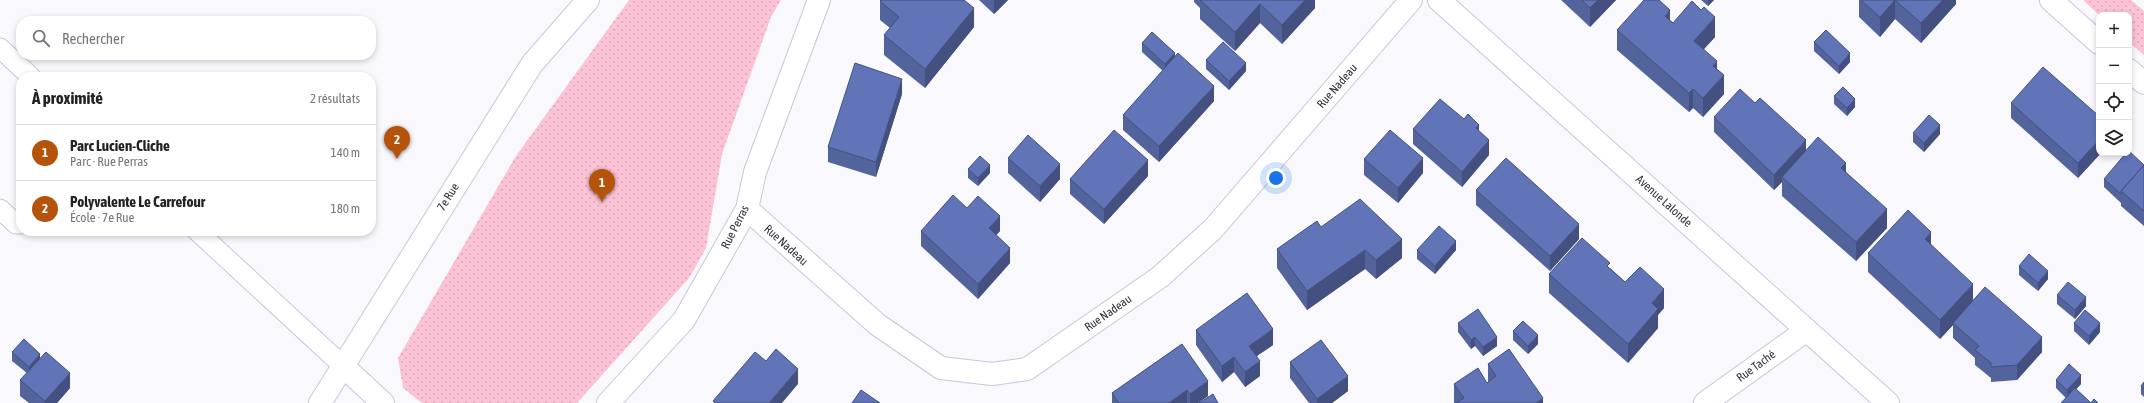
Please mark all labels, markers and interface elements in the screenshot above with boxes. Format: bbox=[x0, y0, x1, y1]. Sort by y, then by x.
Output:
map controls bbox=[2096, 12, 2132, 156]
button: + bbox=[2096, 12, 2132, 48]
search box bbox=[16, 16, 376, 60]
icon: search bbox=[30, 27, 52, 49]
text: Rechercher bbox=[62, 30, 124, 47]
button: − bbox=[2096, 48, 2132, 84]
street label: Rue Nadeau bbox=[1314, 61, 1360, 111]
button: locate bbox=[2096, 84, 2132, 120]
text: À proximité bbox=[32, 88, 103, 108]
text: 2 résultats bbox=[310, 91, 360, 106]
button: layers bbox=[2096, 120, 2132, 156]
pin: 2 bbox=[384, 126, 410, 159]
text: Parc Lucien-Cliche bbox=[70, 137, 170, 154]
text: 1 bbox=[42, 145, 48, 160]
text: 140 m bbox=[331, 145, 360, 160]
text: Parc · Rue Perras bbox=[70, 154, 148, 169]
your location bbox=[1266, 168, 1286, 188]
pin: 1 bbox=[589, 169, 615, 202]
street label: Avenue Lalonde bbox=[1633, 172, 1695, 230]
street label: 7e Rue bbox=[434, 181, 462, 213]
text: Polyvalente Le Carrefour bbox=[70, 193, 205, 210]
text: 2 bbox=[42, 201, 48, 216]
text: 180 m bbox=[331, 201, 360, 216]
street label: Rue Perras bbox=[718, 203, 752, 251]
text: École · 7e Rue bbox=[70, 210, 135, 225]
street label: Rue Nadeau bbox=[761, 222, 811, 268]
street label: Rue Nadeau bbox=[1082, 292, 1134, 334]
street label: Rue Taché bbox=[1734, 347, 1778, 385]

